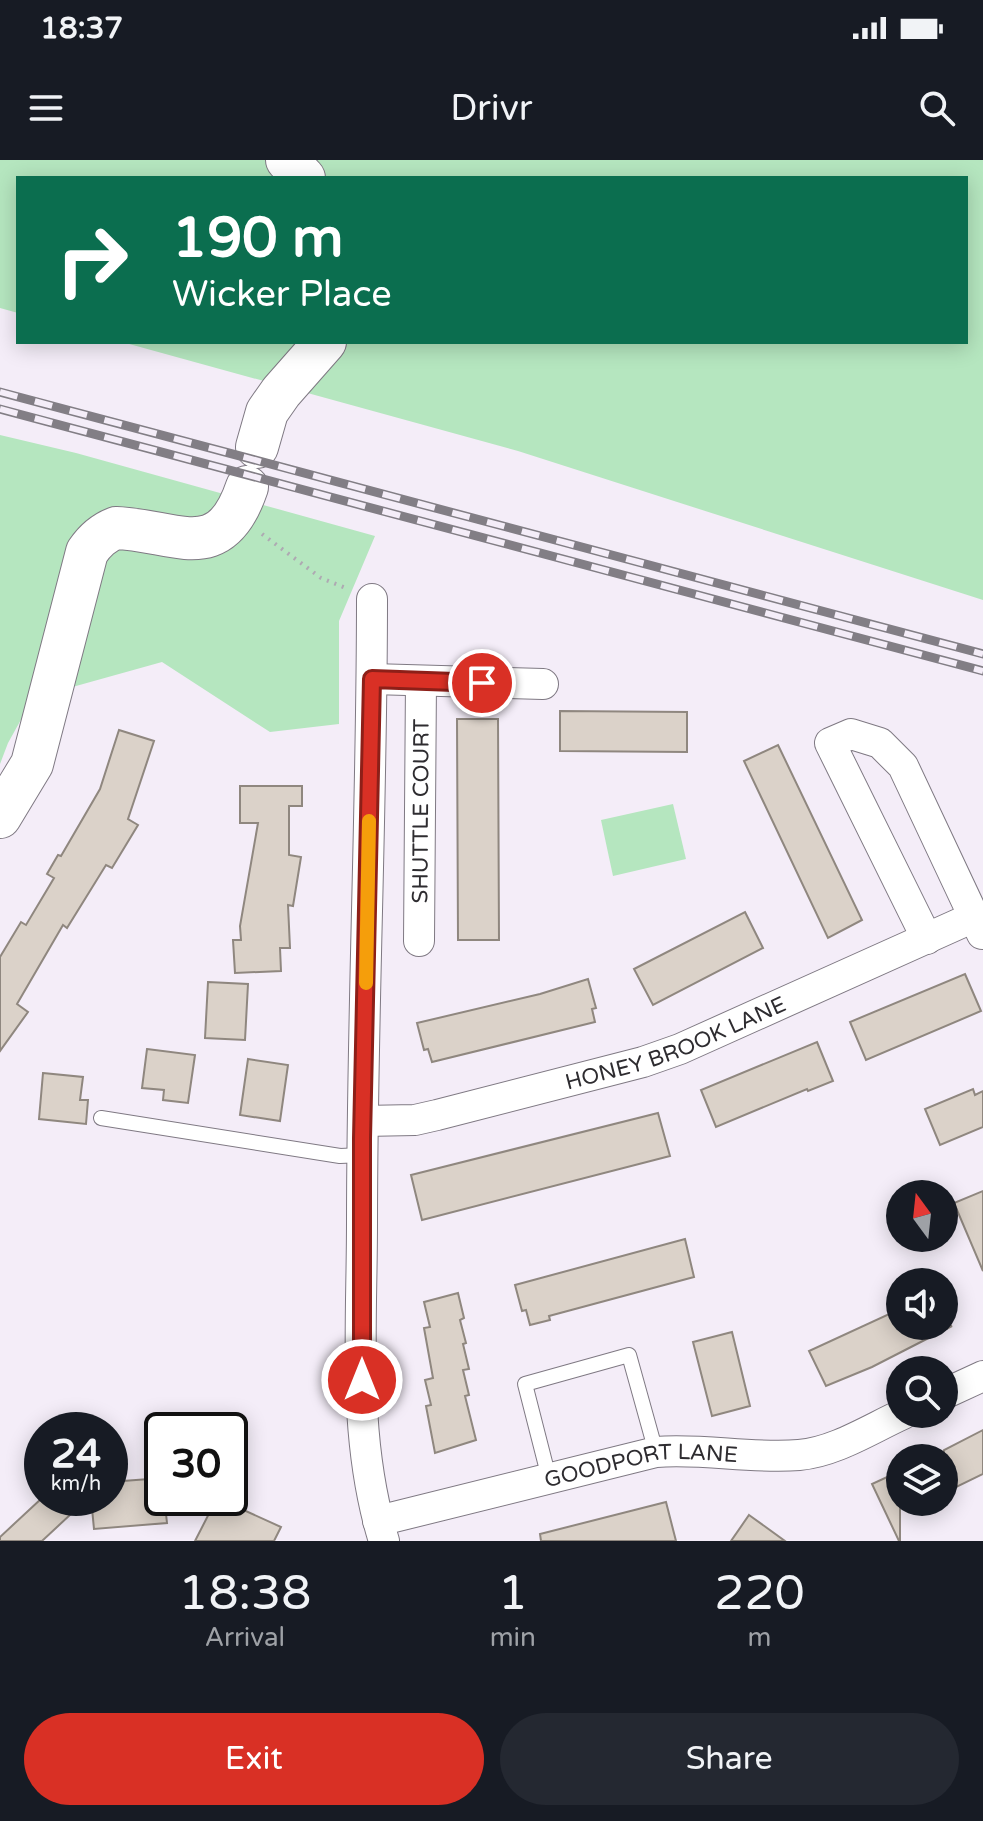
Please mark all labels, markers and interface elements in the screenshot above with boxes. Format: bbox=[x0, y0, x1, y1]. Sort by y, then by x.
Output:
text: 18:37 bbox=[40, 10, 123, 47]
icon: menu bbox=[24, 86, 68, 130]
icon: search bbox=[915, 86, 959, 130]
text: Drivr bbox=[450, 87, 533, 130]
text: 190 m bbox=[172, 205, 343, 272]
icon: right bbox=[40, 208, 144, 312]
text: Wicker Place bbox=[172, 273, 392, 316]
pin bbox=[448, 649, 516, 717]
icon: arrive bbox=[460, 661, 504, 705]
street label: SHUTTLE COURT bbox=[407, 718, 435, 903]
street label: HONEY BROOK LANE bbox=[562, 991, 790, 1096]
north arrow bbox=[886, 1180, 958, 1252]
map controls bbox=[886, 1180, 958, 1516]
button: sound bbox=[886, 1268, 958, 1340]
position arrow bbox=[320, 1338, 404, 1422]
button: search bbox=[886, 1356, 958, 1428]
speed limit sign: 30 bbox=[144, 1412, 248, 1516]
text: 24 bbox=[51, 1430, 101, 1478]
street label: GOODPORT LANE bbox=[542, 1439, 739, 1493]
button: layers bbox=[886, 1444, 958, 1516]
text: km/h bbox=[51, 1472, 101, 1496]
text: 18:38 bbox=[178, 1565, 311, 1623]
text: 1 bbox=[498, 1565, 528, 1623]
text: 220 bbox=[714, 1565, 805, 1623]
text: Arrival bbox=[205, 1622, 285, 1653]
text: min bbox=[490, 1622, 536, 1653]
text: m bbox=[748, 1622, 771, 1653]
button: Exit bbox=[24, 1713, 484, 1805]
button: Share bbox=[500, 1713, 959, 1805]

